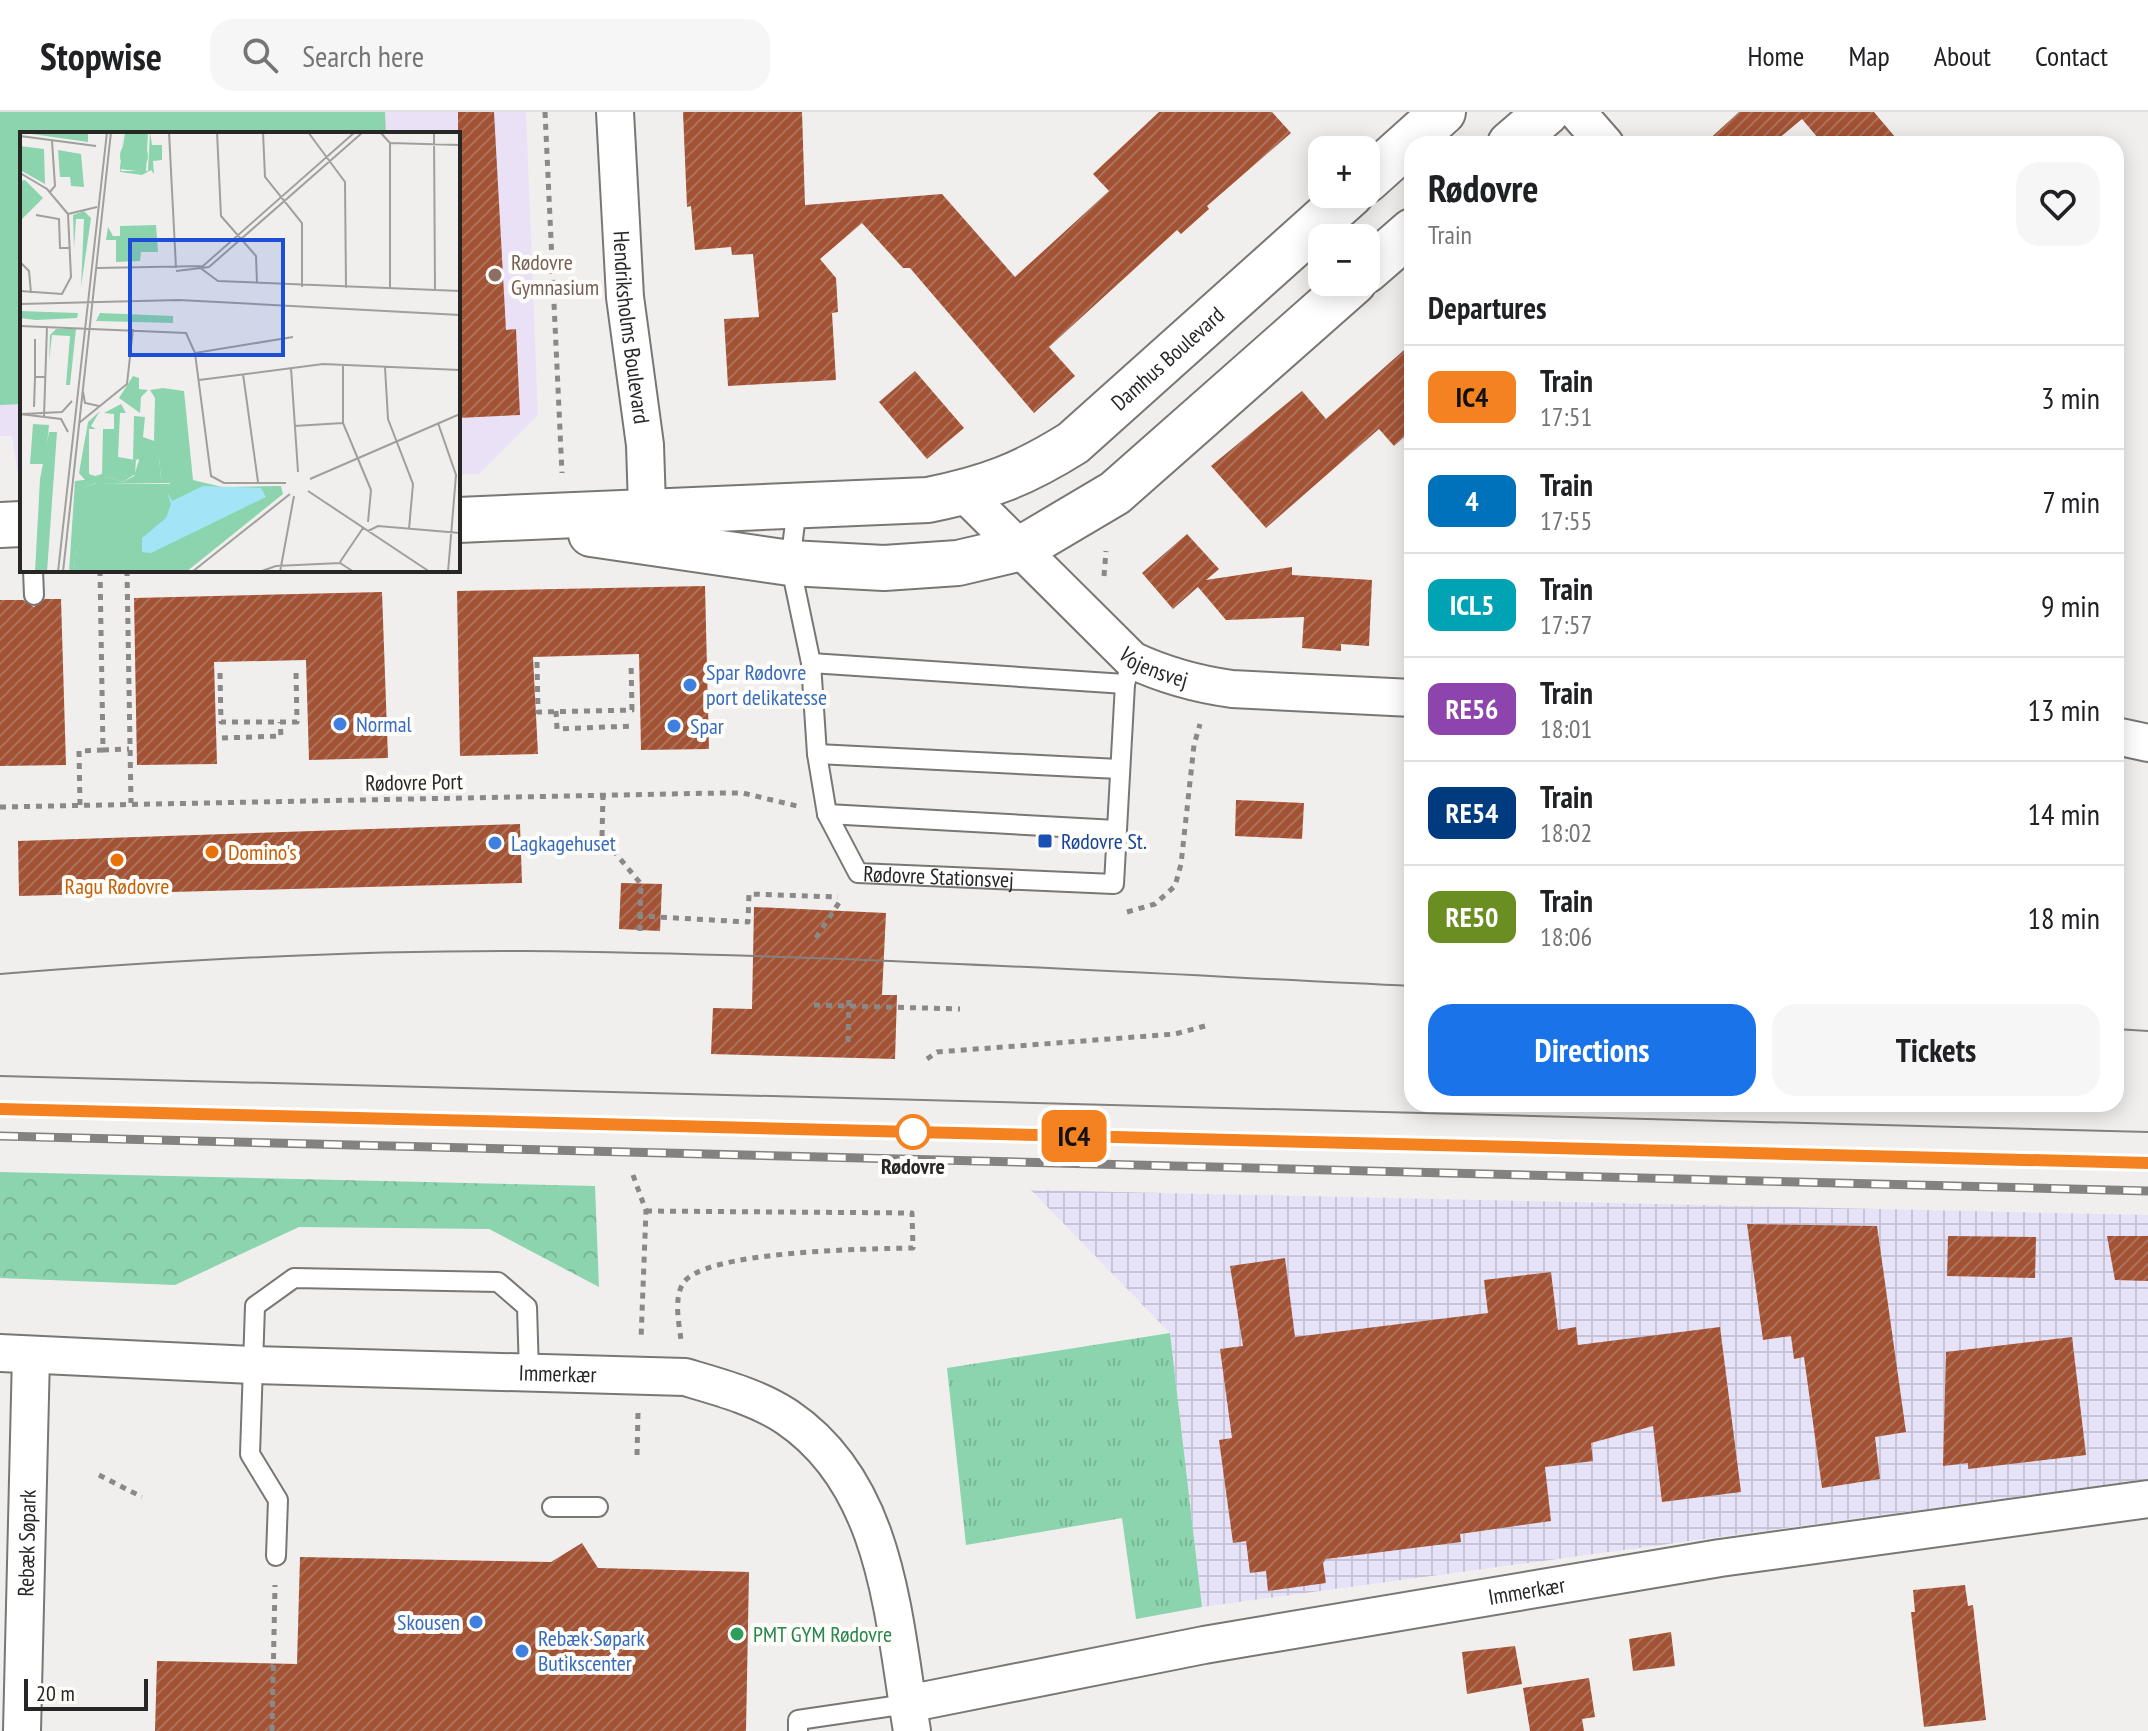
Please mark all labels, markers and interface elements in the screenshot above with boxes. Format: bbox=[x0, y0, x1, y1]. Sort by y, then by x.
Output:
search box bbox=[210, 19, 770, 91]
text: Stopwise bbox=[40, 31, 162, 80]
icon: search bbox=[238, 33, 282, 77]
text: Search here bbox=[302, 36, 424, 75]
text: Home bbox=[1748, 37, 1804, 74]
text: Map bbox=[1848, 37, 1890, 74]
text: About bbox=[1934, 37, 1991, 74]
text: Contact bbox=[2035, 37, 2108, 74]
inset map bbox=[20, 132, 460, 572]
map controls bbox=[1308, 136, 1380, 296]
button: + bbox=[1308, 136, 1380, 208]
button: heart bbox=[2016, 162, 2100, 246]
text: Rødovre bbox=[1428, 163, 1539, 212]
text: Train bbox=[1428, 218, 1472, 251]
button: − bbox=[1308, 224, 1380, 296]
street label: Hendriksholms Boulevard bbox=[607, 230, 656, 425]
place label: Rødovre Gymnasium bbox=[511, 248, 599, 301]
marker: Rødovre Gymnasium bbox=[486, 266, 504, 284]
text: Departures bbox=[1428, 288, 1546, 327]
street label: Damhus Boulevard bbox=[1105, 301, 1230, 416]
text: Train bbox=[1540, 361, 1593, 400]
text: IC4 bbox=[1456, 378, 1488, 415]
text: 3 min bbox=[2041, 378, 2100, 417]
text: 17:51 bbox=[1540, 400, 1592, 433]
text: Train bbox=[1540, 465, 1593, 504]
text: 4 bbox=[1465, 482, 1479, 519]
text: 7 min bbox=[2042, 482, 2100, 521]
text: 17:55 bbox=[1540, 504, 1592, 537]
text: Train bbox=[1540, 569, 1593, 608]
text: ICL5 bbox=[1450, 586, 1494, 623]
text: 9 min bbox=[2041, 586, 2100, 625]
text: 17:57 bbox=[1540, 608, 1592, 641]
street label: Vojensvej bbox=[1112, 640, 1191, 694]
place label: Spar Rødovre port delikatesse bbox=[706, 658, 827, 711]
text: Train bbox=[1540, 673, 1593, 712]
marker: Spar Rødovre port delikatesse bbox=[681, 676, 699, 694]
text: RE56 bbox=[1446, 690, 1498, 727]
text: 13 min bbox=[2027, 690, 2100, 729]
place label: Normal bbox=[356, 710, 412, 738]
place label: Spar bbox=[690, 712, 724, 740]
text: 18:01 bbox=[1540, 712, 1592, 745]
marker: Normal bbox=[331, 715, 349, 733]
marker: Spar bbox=[665, 717, 683, 735]
street label: Rødovre Port bbox=[365, 767, 463, 797]
text: Train bbox=[1540, 777, 1593, 816]
text: RE54 bbox=[1446, 794, 1498, 831]
text: 14 min bbox=[2027, 794, 2100, 833]
text: 18:02 bbox=[1540, 816, 1592, 849]
place label: Rødovre St. bbox=[1061, 827, 1147, 855]
place label: Lagkagehuset bbox=[511, 829, 616, 857]
marker: Rødovre St. bbox=[1036, 832, 1054, 850]
marker: Lagkagehuset bbox=[486, 834, 504, 852]
place label: Domino's bbox=[228, 838, 297, 866]
marker: Domino's bbox=[203, 843, 221, 861]
marker: Ragu Rødovre bbox=[108, 851, 126, 869]
street label: Rødovre Stationsvej bbox=[863, 859, 1014, 894]
place label: Ragu Rødovre bbox=[65, 872, 169, 900]
text: Train bbox=[1540, 881, 1593, 920]
text: RE50 bbox=[1446, 898, 1498, 935]
text: 18 min bbox=[2027, 898, 2100, 937]
text: 18:06 bbox=[1540, 920, 1592, 953]
button: Directions bbox=[1428, 1004, 1756, 1096]
button: Tickets bbox=[1772, 1004, 2100, 1096]
line badge: IC4 bbox=[1028, 1110, 1120, 1162]
marker: Rødovre bbox=[896, 1115, 930, 1149]
text: IC4 bbox=[1058, 1117, 1090, 1154]
place label: Rødovre bbox=[881, 1152, 945, 1180]
street label: Immerkær bbox=[518, 1358, 597, 1389]
street label: Rebæk Søpark bbox=[11, 1489, 42, 1597]
street label: Immerkær bbox=[1486, 1570, 1567, 1611]
place label: Skousen bbox=[397, 1608, 460, 1636]
marker: Skousen bbox=[467, 1613, 485, 1631]
place label: PMT GYM Rødovre bbox=[753, 1620, 892, 1648]
place label: Rebæk Søpark Butikscenter bbox=[538, 1624, 646, 1677]
marker: PMT GYM Rødovre bbox=[728, 1625, 746, 1643]
marker: Rebæk Søpark Butikscenter bbox=[513, 1642, 531, 1660]
scale bar bbox=[24, 1675, 148, 1711]
text: 20 m bbox=[36, 1679, 75, 1707]

